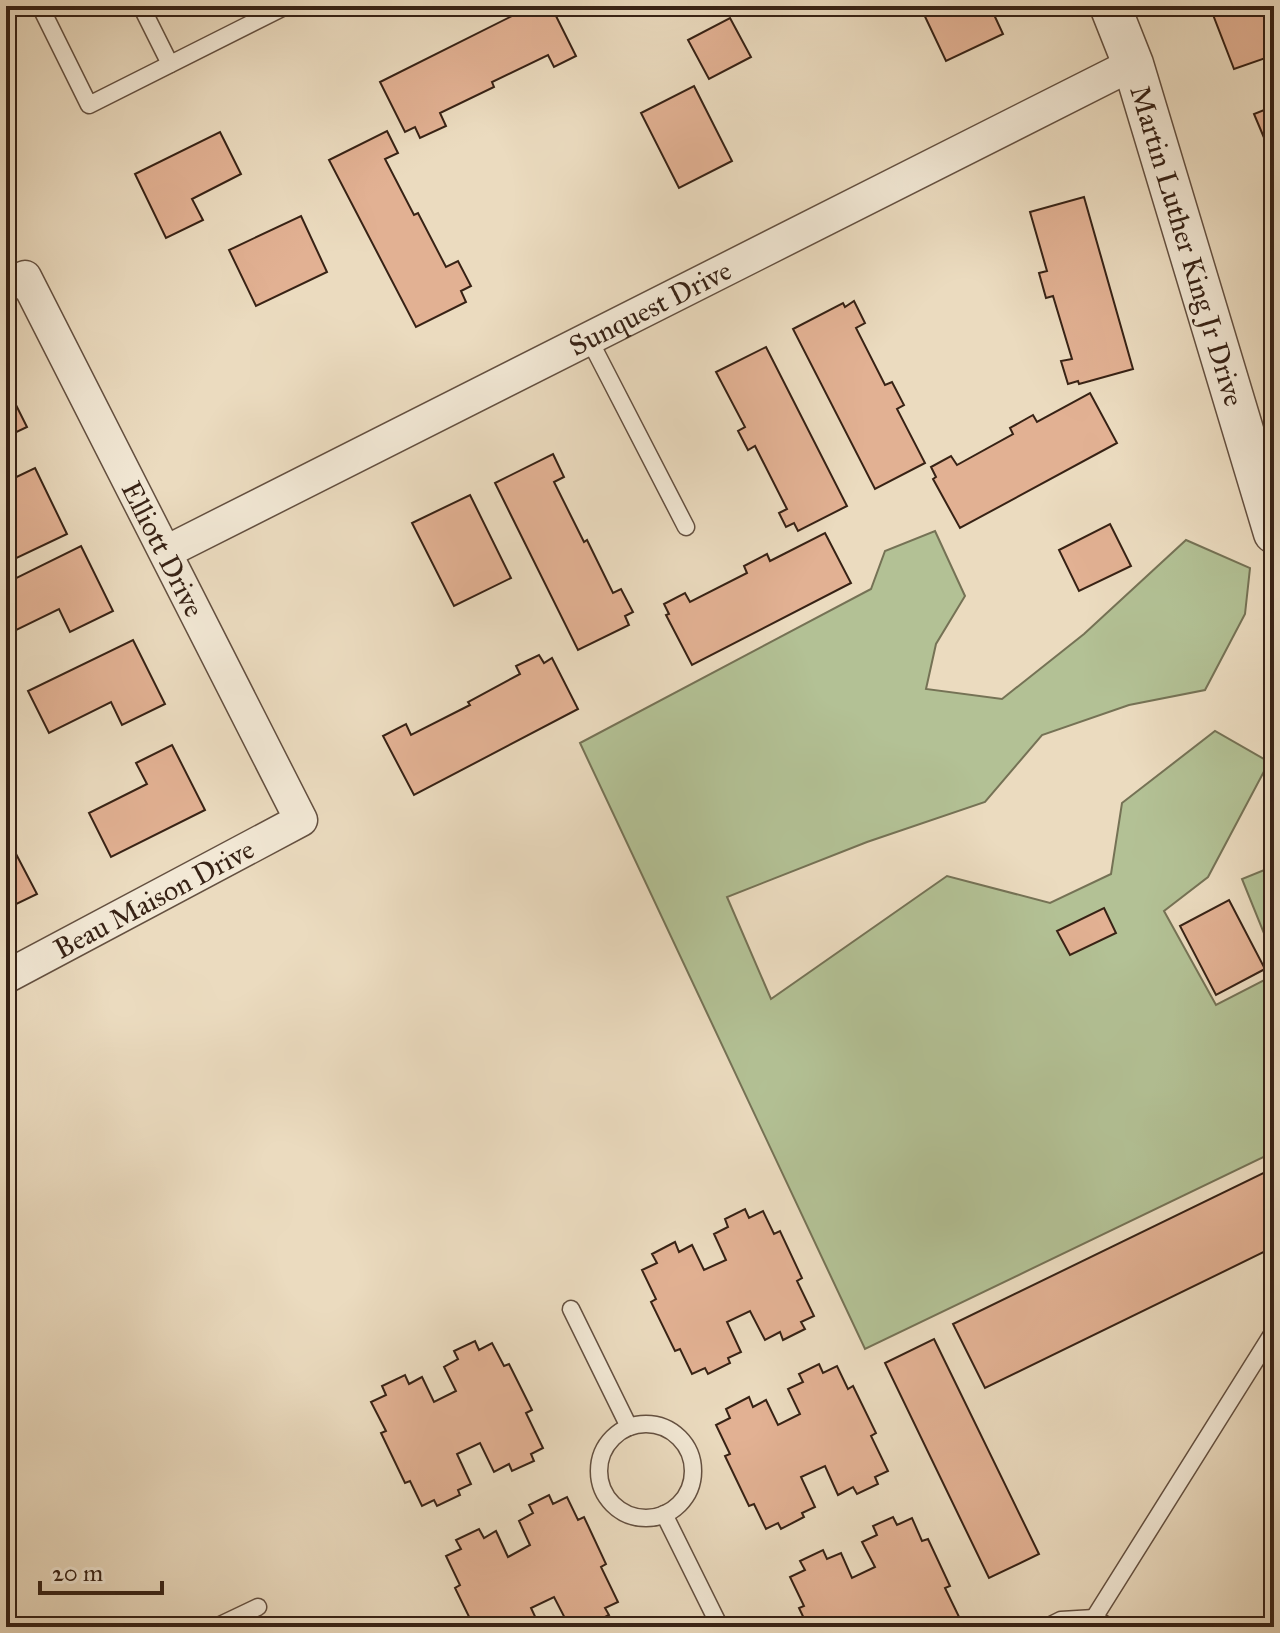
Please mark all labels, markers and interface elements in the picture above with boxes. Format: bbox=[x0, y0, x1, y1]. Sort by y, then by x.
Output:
street label: Martin Luther King Jr Drive bbox=[1123, 81, 1252, 410]
street label: Sunquest Drive bbox=[563, 252, 737, 363]
street label: Elliott Drive bbox=[114, 475, 212, 623]
street label: Beau Maison Drive bbox=[48, 831, 260, 967]
scale bar bbox=[40, 1545, 162, 1595]
text: 20 m bbox=[52, 1558, 103, 1588]

